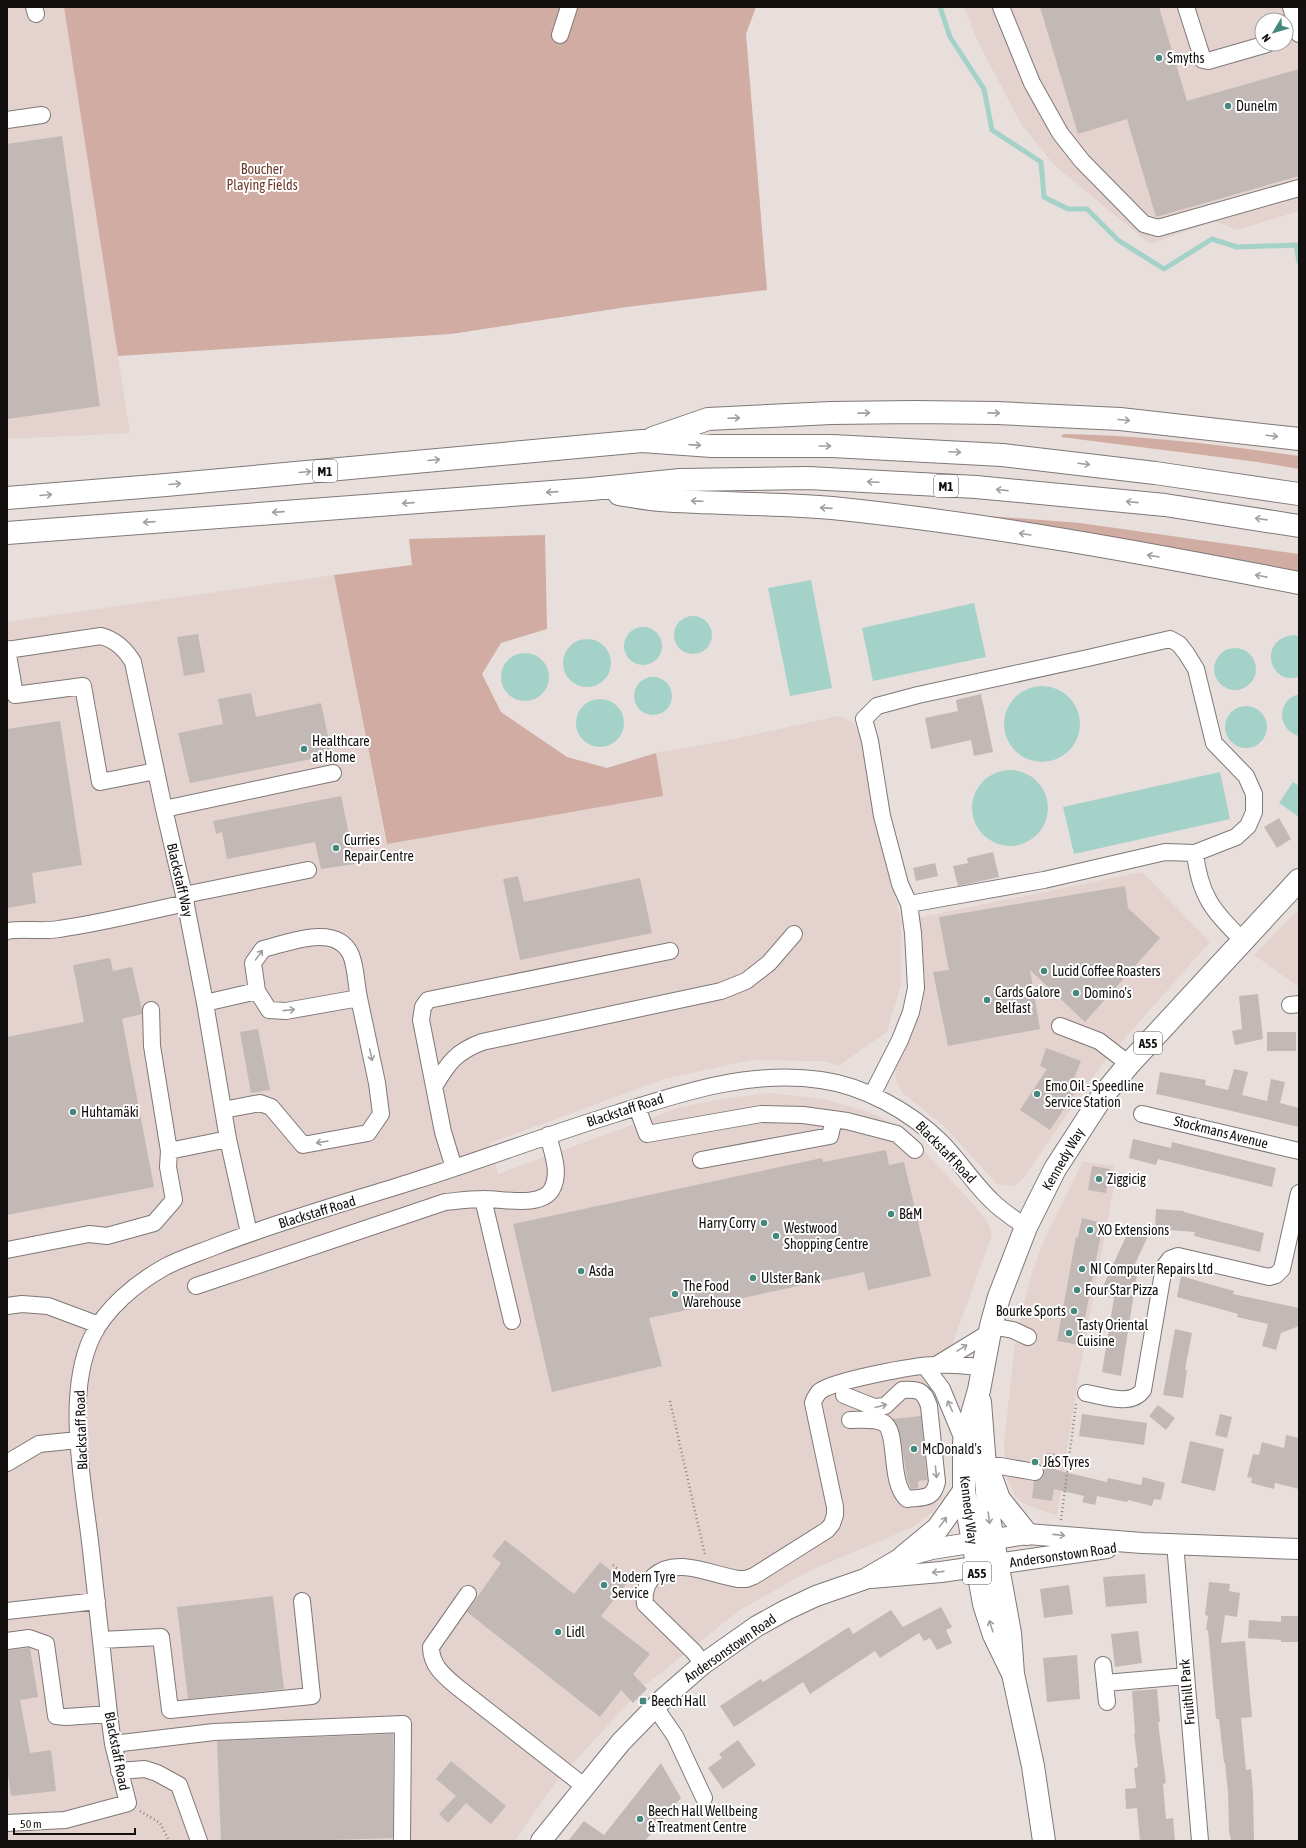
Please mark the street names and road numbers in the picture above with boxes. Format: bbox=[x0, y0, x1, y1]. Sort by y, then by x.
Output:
road number: M1 bbox=[313, 460, 337, 482]
road number: M1 bbox=[934, 475, 958, 497]
street label: Blackstaff Way bbox=[164, 842, 196, 919]
road number: A55 bbox=[1134, 1032, 1162, 1054]
street label: Blackstaff Road bbox=[585, 1090, 665, 1130]
street label: Stockmans Avenue bbox=[1172, 1113, 1270, 1151]
street label: Blackstaff Road bbox=[912, 1118, 980, 1186]
street label: Kennedy Way bbox=[1039, 1125, 1087, 1193]
street label: Blackstaff Road bbox=[276, 1193, 358, 1231]
street label: Blackstaff Road bbox=[72, 1390, 90, 1470]
street label: Kennedy Way bbox=[957, 1475, 981, 1546]
street label: Andersonstown Road bbox=[1008, 1540, 1118, 1570]
road number: A55 bbox=[963, 1562, 991, 1584]
street label: Andersonstown Road bbox=[681, 1610, 779, 1686]
street label: Fruithill Park bbox=[1176, 1658, 1198, 1726]
street label: Blackstaff Road bbox=[102, 1710, 132, 1792]

